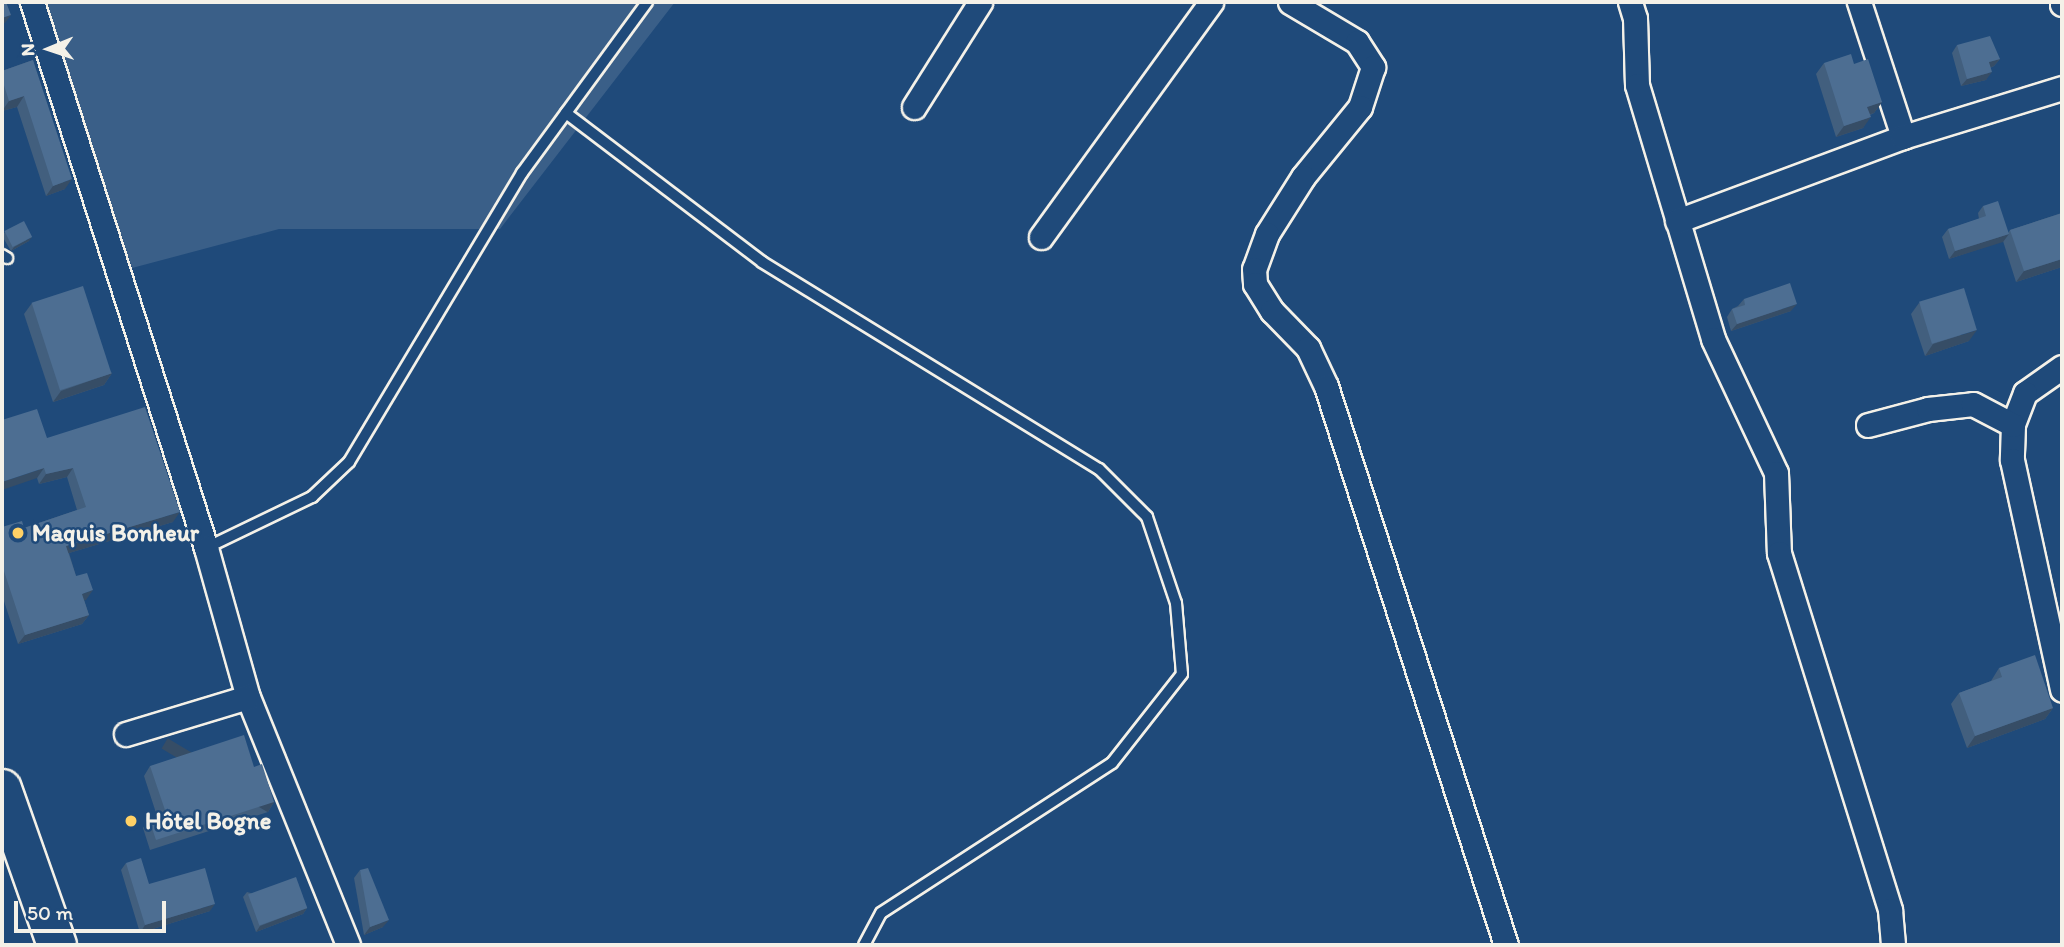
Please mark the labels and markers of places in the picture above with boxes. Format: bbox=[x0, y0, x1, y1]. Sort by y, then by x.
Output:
place label: Maquis Bonheur bbox=[32, 519, 199, 547]
marker: Maquis Bonheur bbox=[10, 525, 26, 541]
place label: Hôtel Bogne bbox=[145, 807, 271, 835]
marker: Hôtel Bogne bbox=[123, 813, 139, 829]

